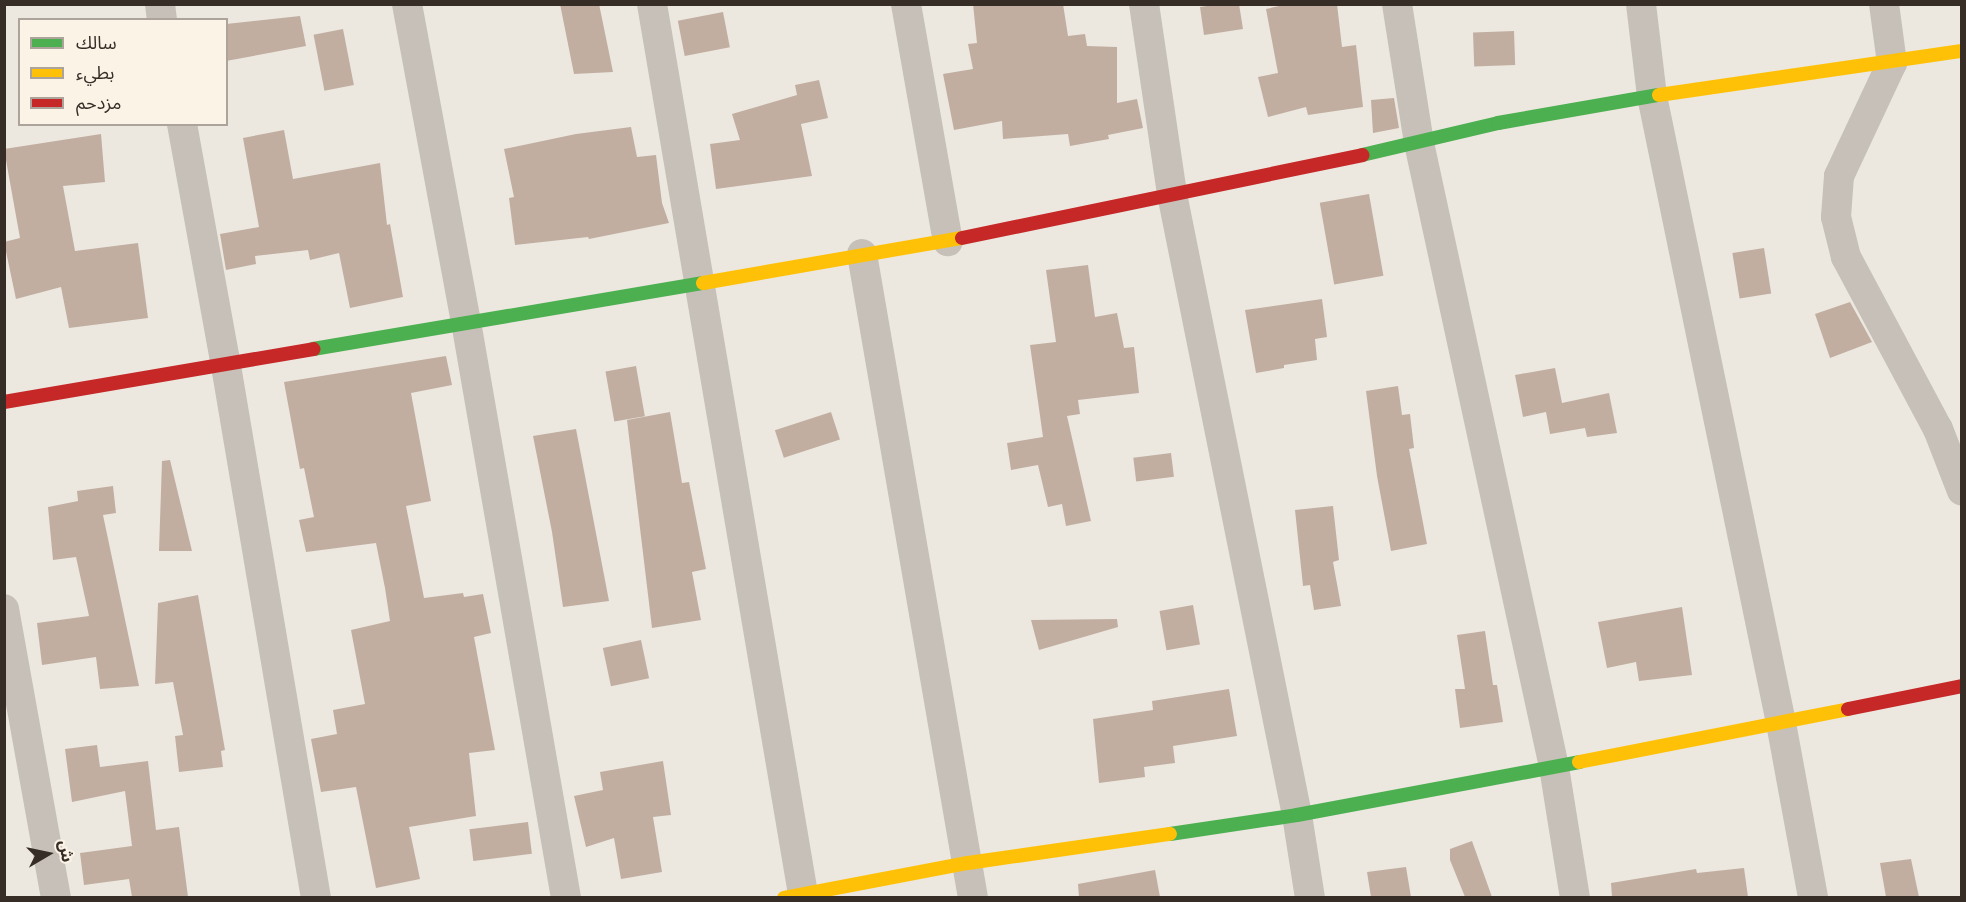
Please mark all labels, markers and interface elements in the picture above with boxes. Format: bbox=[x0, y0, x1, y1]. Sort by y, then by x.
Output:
legend bbox=[18, 18, 228, 126]
text: سالك bbox=[76, 32, 117, 53]
text: بطيء bbox=[76, 62, 114, 83]
text: مزدحم bbox=[76, 92, 121, 113]
north arrow bbox=[18, 824, 78, 884]
text: ش bbox=[55, 839, 77, 863]

